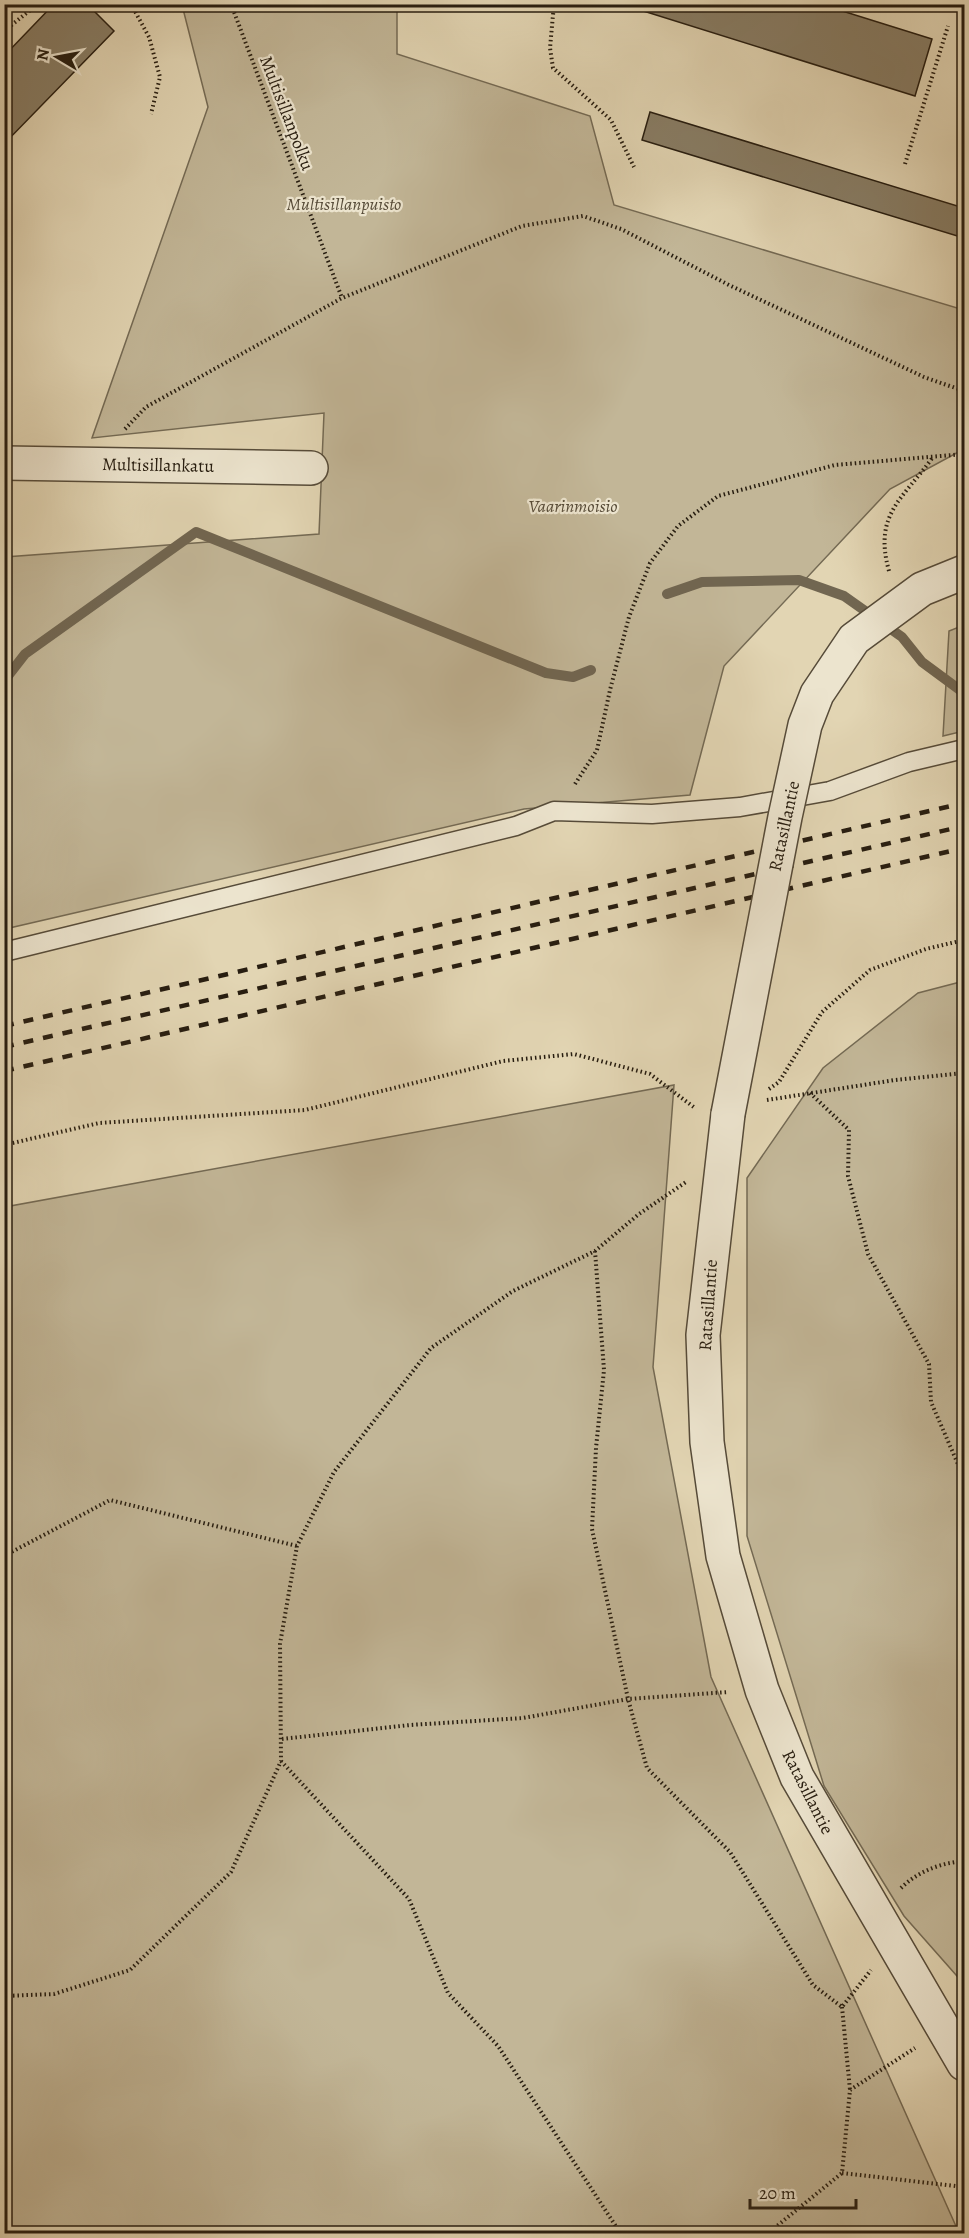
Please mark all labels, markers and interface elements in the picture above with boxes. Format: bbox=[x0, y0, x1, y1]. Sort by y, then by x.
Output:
north arrow bbox=[27, 27, 87, 87]
text: N bbox=[31, 47, 55, 62]
street label: Multisillanpolku bbox=[254, 52, 320, 174]
park label: Multisillanpuisto bbox=[287, 192, 401, 216]
street label: Multisillankatu bbox=[102, 452, 214, 478]
park label: Vaarinmoisio bbox=[528, 494, 618, 518]
street label: Ratasillantie bbox=[763, 779, 805, 873]
street label: Ratasillantie bbox=[693, 1258, 723, 1352]
street label: Ratasillantie bbox=[776, 1746, 840, 1838]
scale bar bbox=[750, 2172, 856, 2210]
text: 20 m bbox=[759, 2181, 796, 2205]

